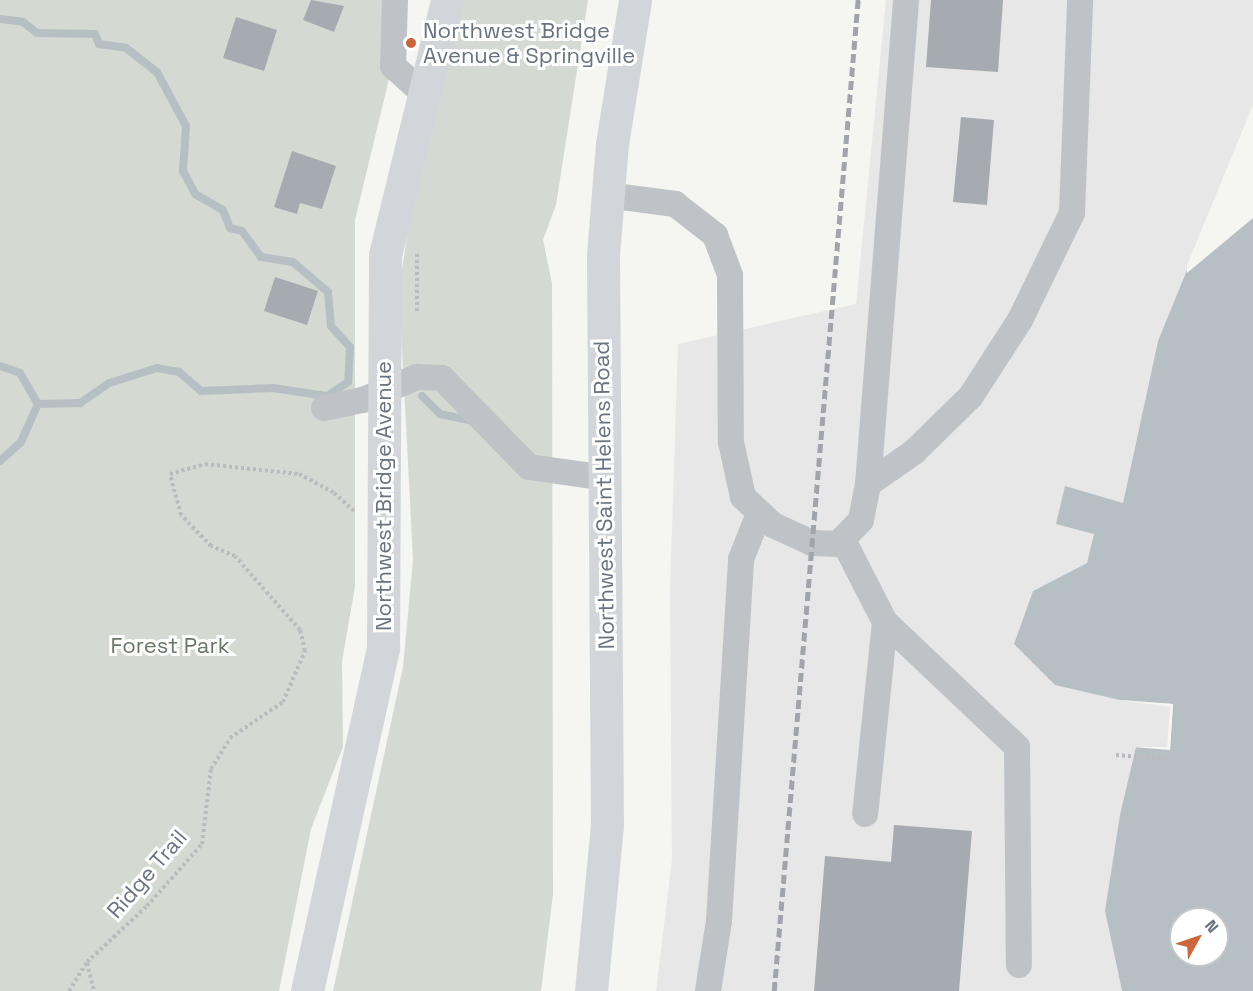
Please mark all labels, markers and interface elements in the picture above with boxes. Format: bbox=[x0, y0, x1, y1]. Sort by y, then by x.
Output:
place label: Northwest Bridge Avenue & Springville bbox=[423, 17, 635, 68]
marker: Northwest Bridge Avenue & Springville bbox=[404, 36, 418, 50]
street label: Northwest Saint Helens Road bbox=[588, 340, 620, 650]
street label: Northwest Bridge Avenue bbox=[371, 361, 397, 631]
park label: Forest Park bbox=[110, 633, 230, 659]
street label: Ridge Trail bbox=[101, 824, 193, 924]
north arrow bbox=[1169, 907, 1229, 967]
text: N bbox=[1200, 916, 1223, 937]

